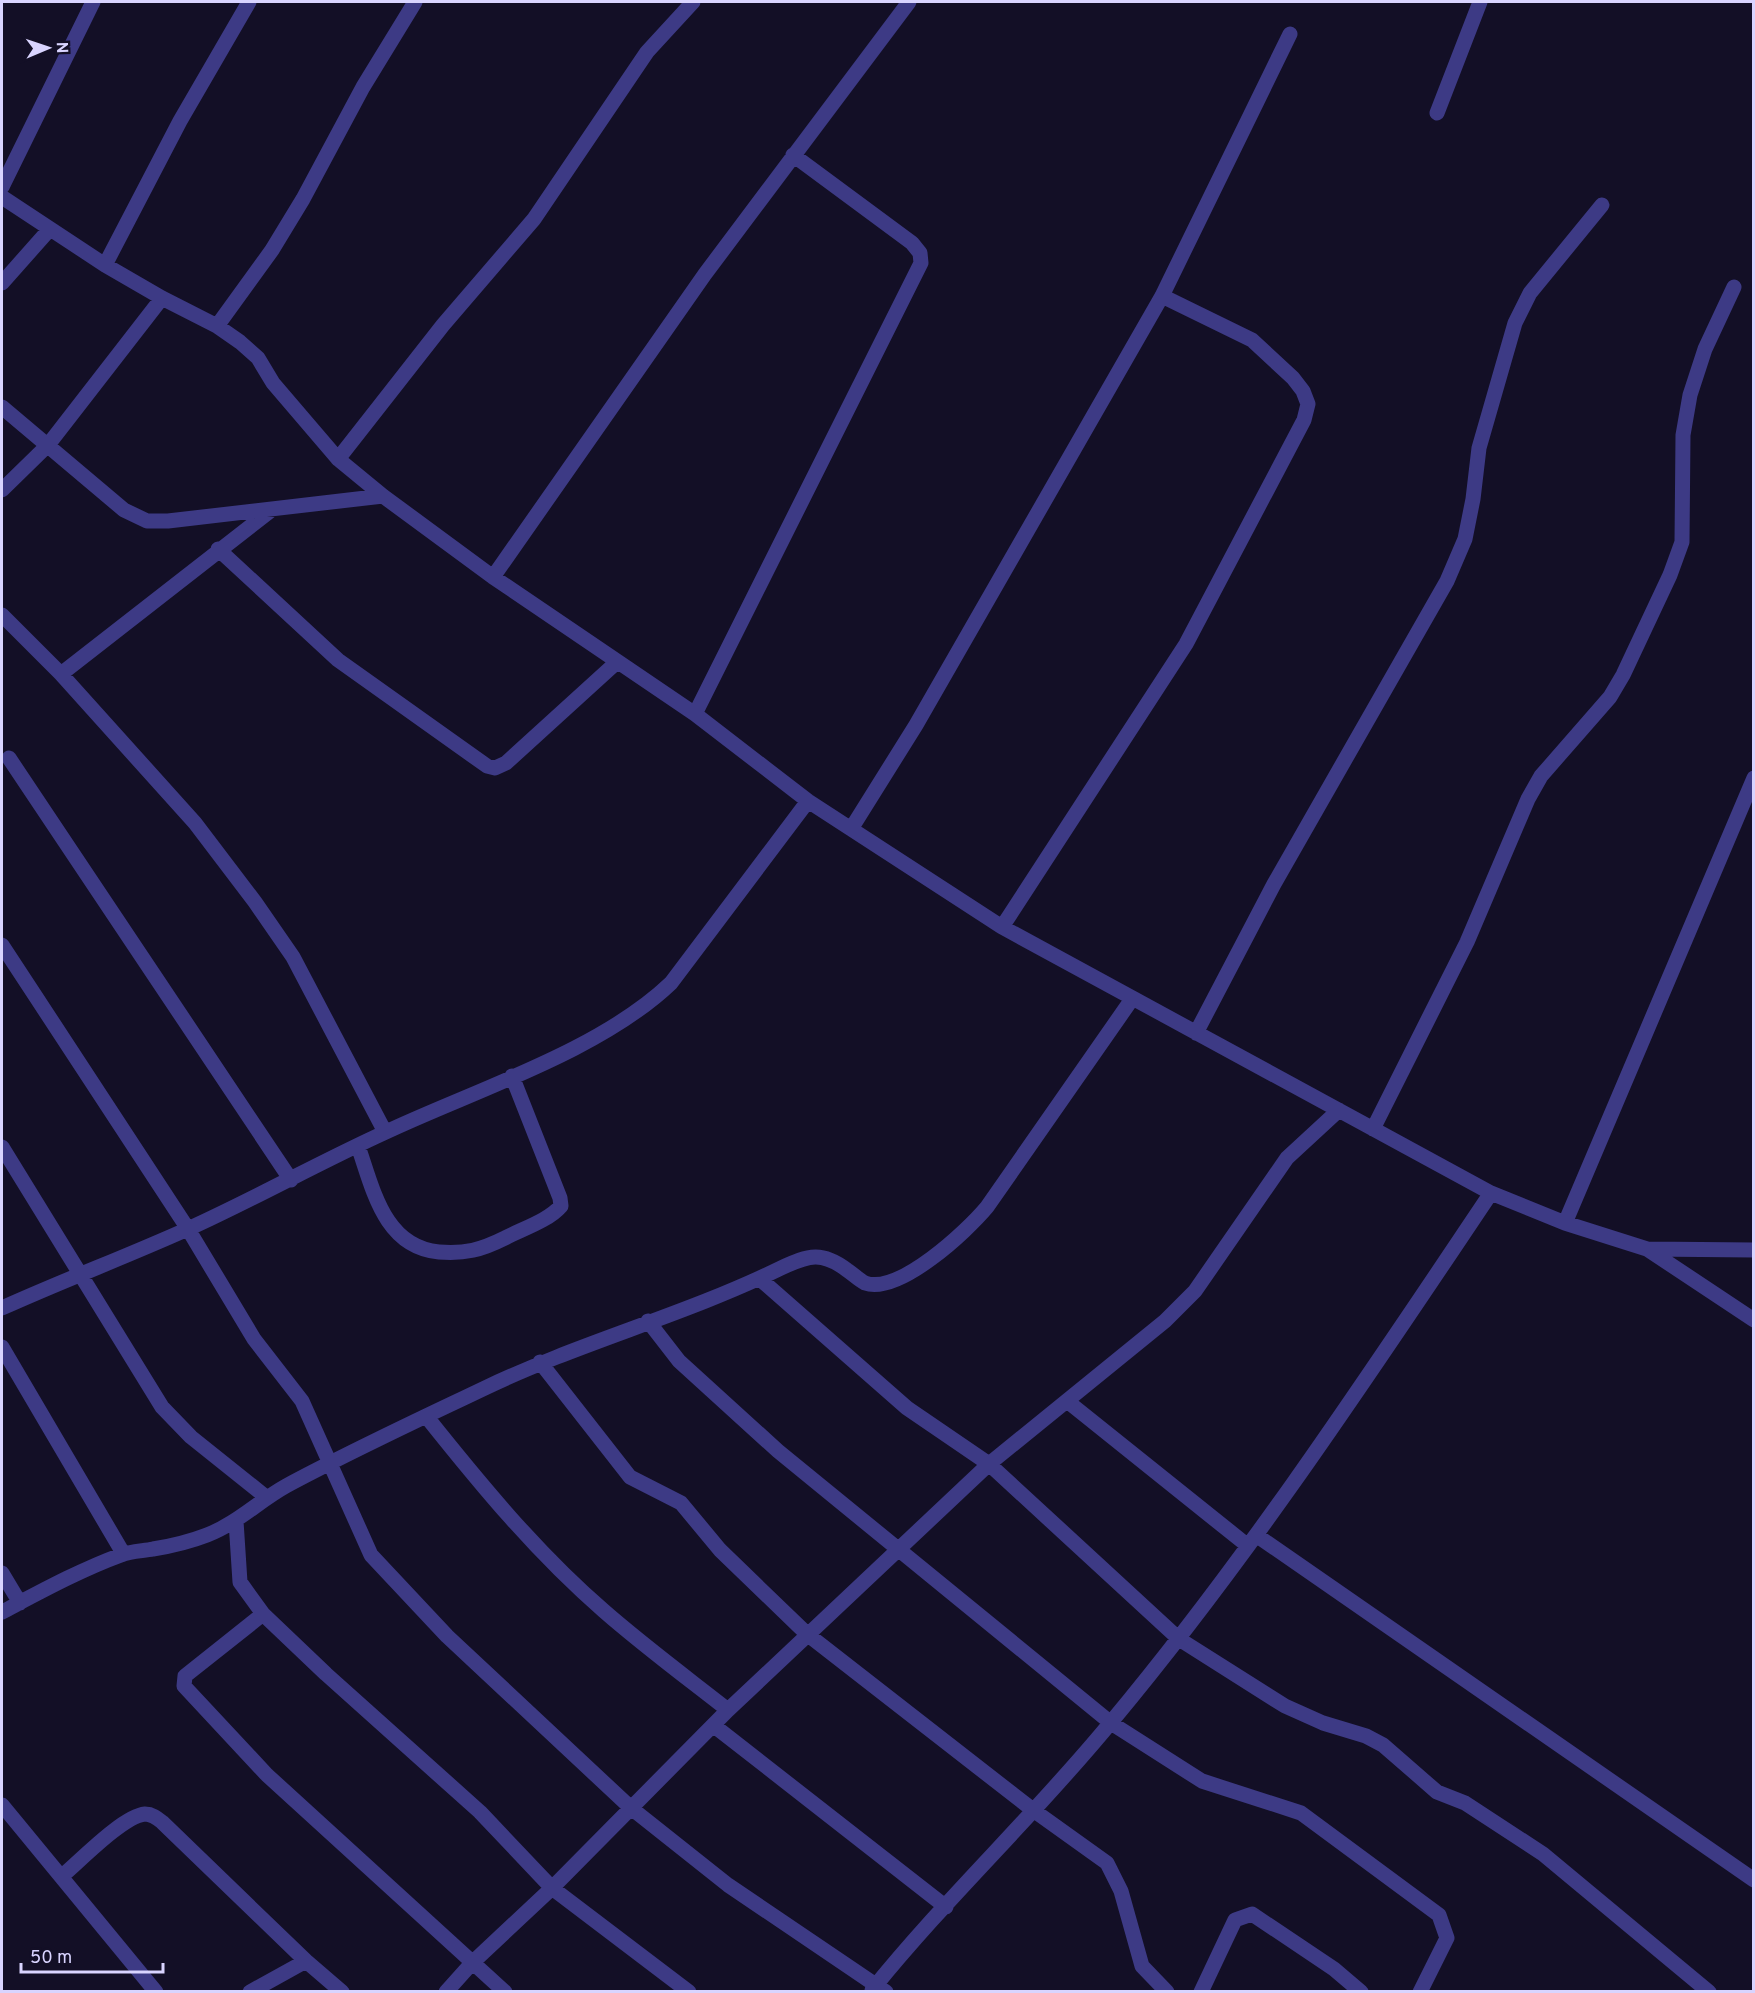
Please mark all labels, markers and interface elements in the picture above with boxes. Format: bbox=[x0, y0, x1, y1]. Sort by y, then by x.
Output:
north arrow bbox=[18, 18, 78, 78]
text: N bbox=[51, 41, 71, 54]
scale bar bbox=[21, 1936, 164, 1974]
text: 50 m bbox=[30, 1947, 72, 1970]

